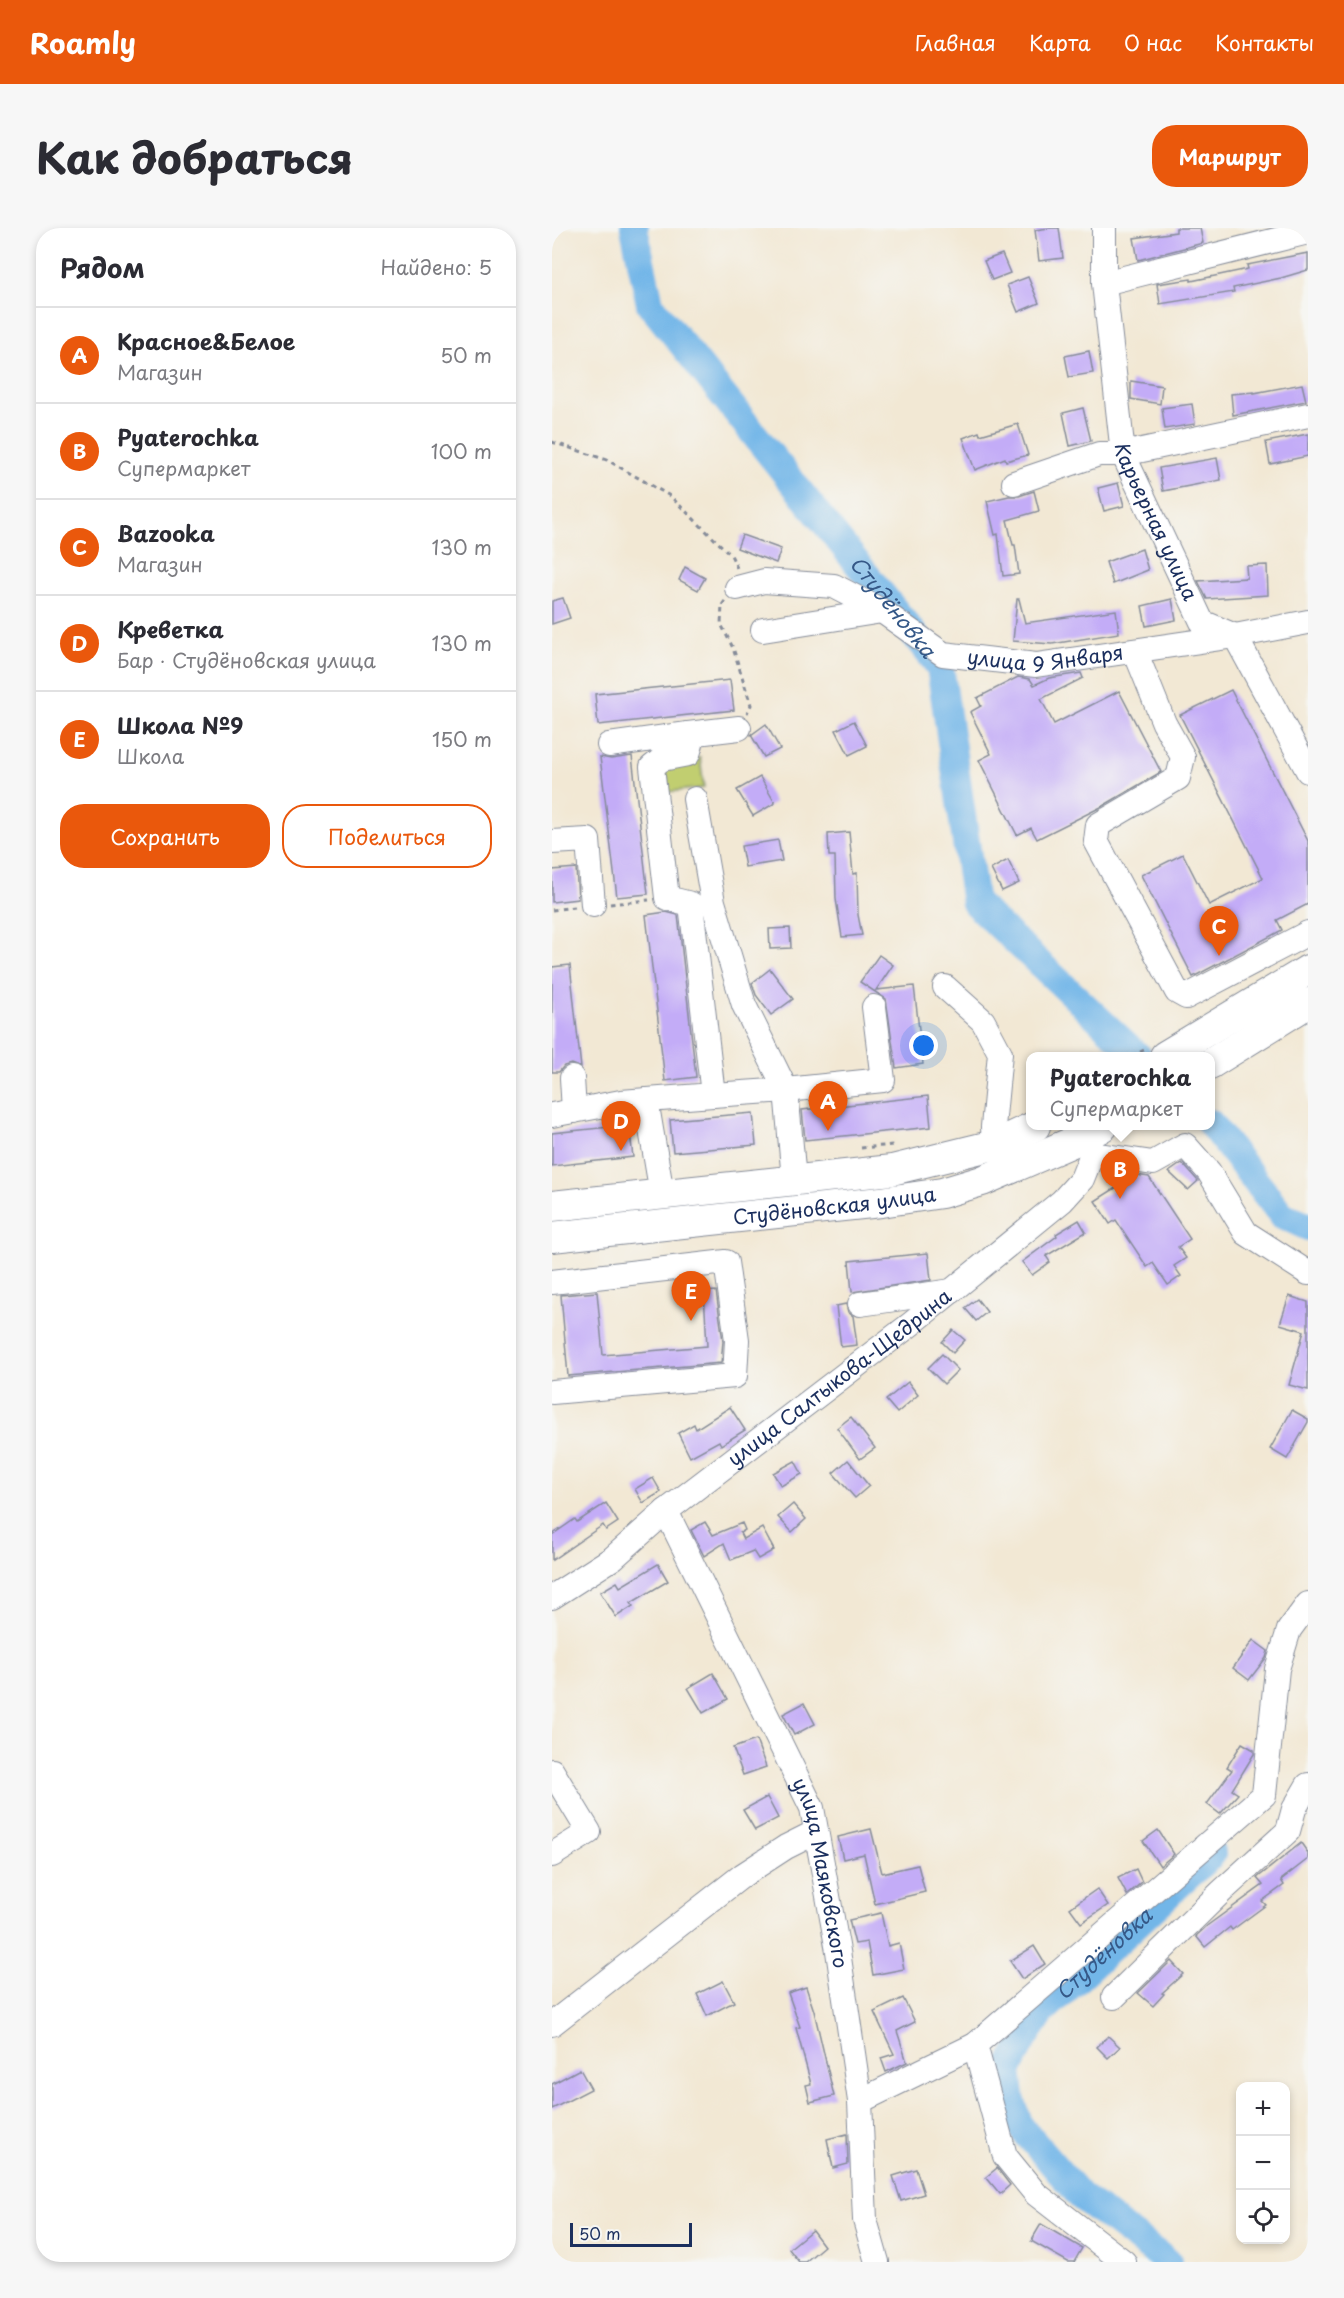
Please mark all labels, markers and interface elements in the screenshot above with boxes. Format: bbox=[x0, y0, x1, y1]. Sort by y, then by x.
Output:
text: Roamly bbox=[30, 21, 136, 64]
text: Главная bbox=[915, 26, 996, 58]
text: Карта bbox=[1029, 26, 1091, 58]
text: О нас bbox=[1124, 26, 1182, 58]
text: Контакты bbox=[1215, 26, 1314, 58]
text: Как добраться bbox=[36, 125, 353, 188]
button: Маршрут bbox=[1152, 125, 1308, 187]
text: Рядом bbox=[60, 248, 145, 287]
text: Найдено: 5 bbox=[381, 252, 492, 282]
text: Красное&Белое bbox=[117, 324, 295, 357]
text: A bbox=[72, 340, 87, 370]
text: 50 m bbox=[440, 340, 492, 370]
text: Магазин bbox=[117, 357, 203, 387]
text: Pyaterochka bbox=[117, 420, 259, 453]
text: B bbox=[73, 436, 86, 466]
text: 100 m bbox=[431, 436, 492, 466]
street label: Карьерная улица bbox=[1108, 442, 1206, 606]
text: Супермаркет bbox=[117, 453, 250, 483]
text: Bazooka bbox=[117, 516, 215, 549]
text: C bbox=[72, 532, 87, 562]
text: 130 m bbox=[432, 532, 492, 562]
water label: Студёновка bbox=[843, 548, 945, 665]
text: Магазин bbox=[117, 549, 203, 579]
text: Креветка bbox=[117, 612, 224, 645]
text: D bbox=[72, 628, 87, 658]
text: 130 m bbox=[432, 628, 492, 658]
street label: улица 9 Января bbox=[966, 636, 1125, 679]
text: Бар · Студёновская улица bbox=[117, 645, 376, 675]
text: Школа №9 bbox=[117, 708, 243, 741]
text: E bbox=[73, 724, 86, 754]
text: 150 m bbox=[432, 724, 492, 754]
text: Школа bbox=[117, 741, 184, 771]
button: Сохранить bbox=[60, 804, 270, 868]
button: Поделиться bbox=[282, 804, 492, 868]
pin: C bbox=[1200, 906, 1238, 956]
your location bbox=[909, 1031, 938, 1060]
popup bbox=[1026, 1052, 1215, 1130]
text: Pyaterochka bbox=[1050, 1060, 1191, 1093]
pin: A bbox=[808, 1082, 848, 1131]
text: Супермаркет bbox=[1050, 1093, 1183, 1123]
pin: D bbox=[602, 1102, 640, 1151]
pin: B bbox=[1100, 1150, 1140, 1199]
street label: Студёновская улица bbox=[731, 1178, 938, 1232]
pin: E bbox=[672, 1272, 710, 1321]
street label: улица Салтыкова-Щедрина bbox=[721, 1281, 958, 1473]
street label: улица Маяковского bbox=[785, 1772, 856, 1970]
water label: Студёновка bbox=[1047, 1899, 1159, 2006]
map controls bbox=[1236, 2082, 1290, 2244]
button: + bbox=[1236, 2082, 1290, 2136]
button: − bbox=[1236, 2136, 1290, 2190]
button: locate bbox=[1236, 2190, 1290, 2244]
scale bar bbox=[570, 2220, 692, 2248]
text: 50 m bbox=[579, 2221, 620, 2245]

